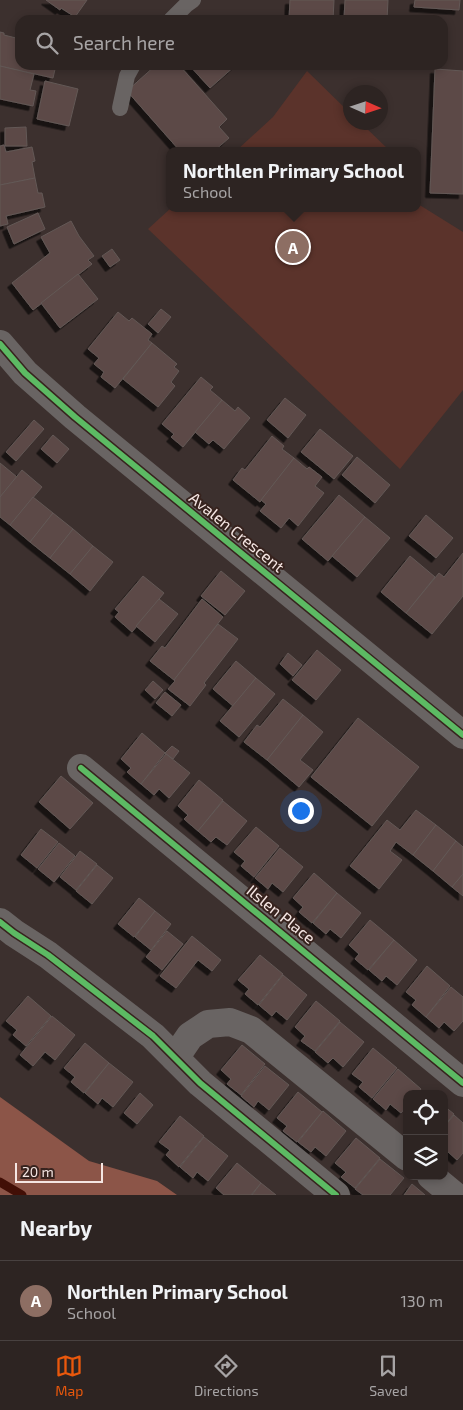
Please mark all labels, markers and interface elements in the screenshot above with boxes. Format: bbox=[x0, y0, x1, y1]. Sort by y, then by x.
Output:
search box bbox=[15, 15, 448, 70]
icon: search bbox=[33, 29, 61, 57]
text: Search here bbox=[73, 31, 175, 54]
north arrow bbox=[343, 85, 388, 130]
popup bbox=[166, 147, 421, 212]
text: Northlen Primary School bbox=[183, 159, 404, 182]
text: School bbox=[183, 182, 232, 201]
pin: A bbox=[277, 228, 309, 266]
street label: Avalen Crescent bbox=[186, 487, 289, 576]
your location bbox=[288, 798, 314, 824]
street label: Ilslen Place bbox=[243, 880, 319, 947]
map controls bbox=[403, 1090, 448, 1180]
button: locate bbox=[403, 1090, 448, 1135]
button: layers bbox=[403, 1135, 448, 1180]
scale bar bbox=[15, 1160, 102, 1183]
text: 20 m bbox=[22, 1163, 54, 1180]
text: Nearby bbox=[20, 1215, 92, 1240]
text: Northlen Primary School bbox=[67, 1280, 288, 1303]
text: A bbox=[31, 1291, 41, 1310]
text: 130 m bbox=[401, 1291, 443, 1310]
text: School bbox=[67, 1303, 116, 1322]
tab: Map bbox=[55, 1352, 83, 1399]
tab: Directions bbox=[194, 1352, 259, 1399]
tab: Saved bbox=[369, 1352, 408, 1399]

